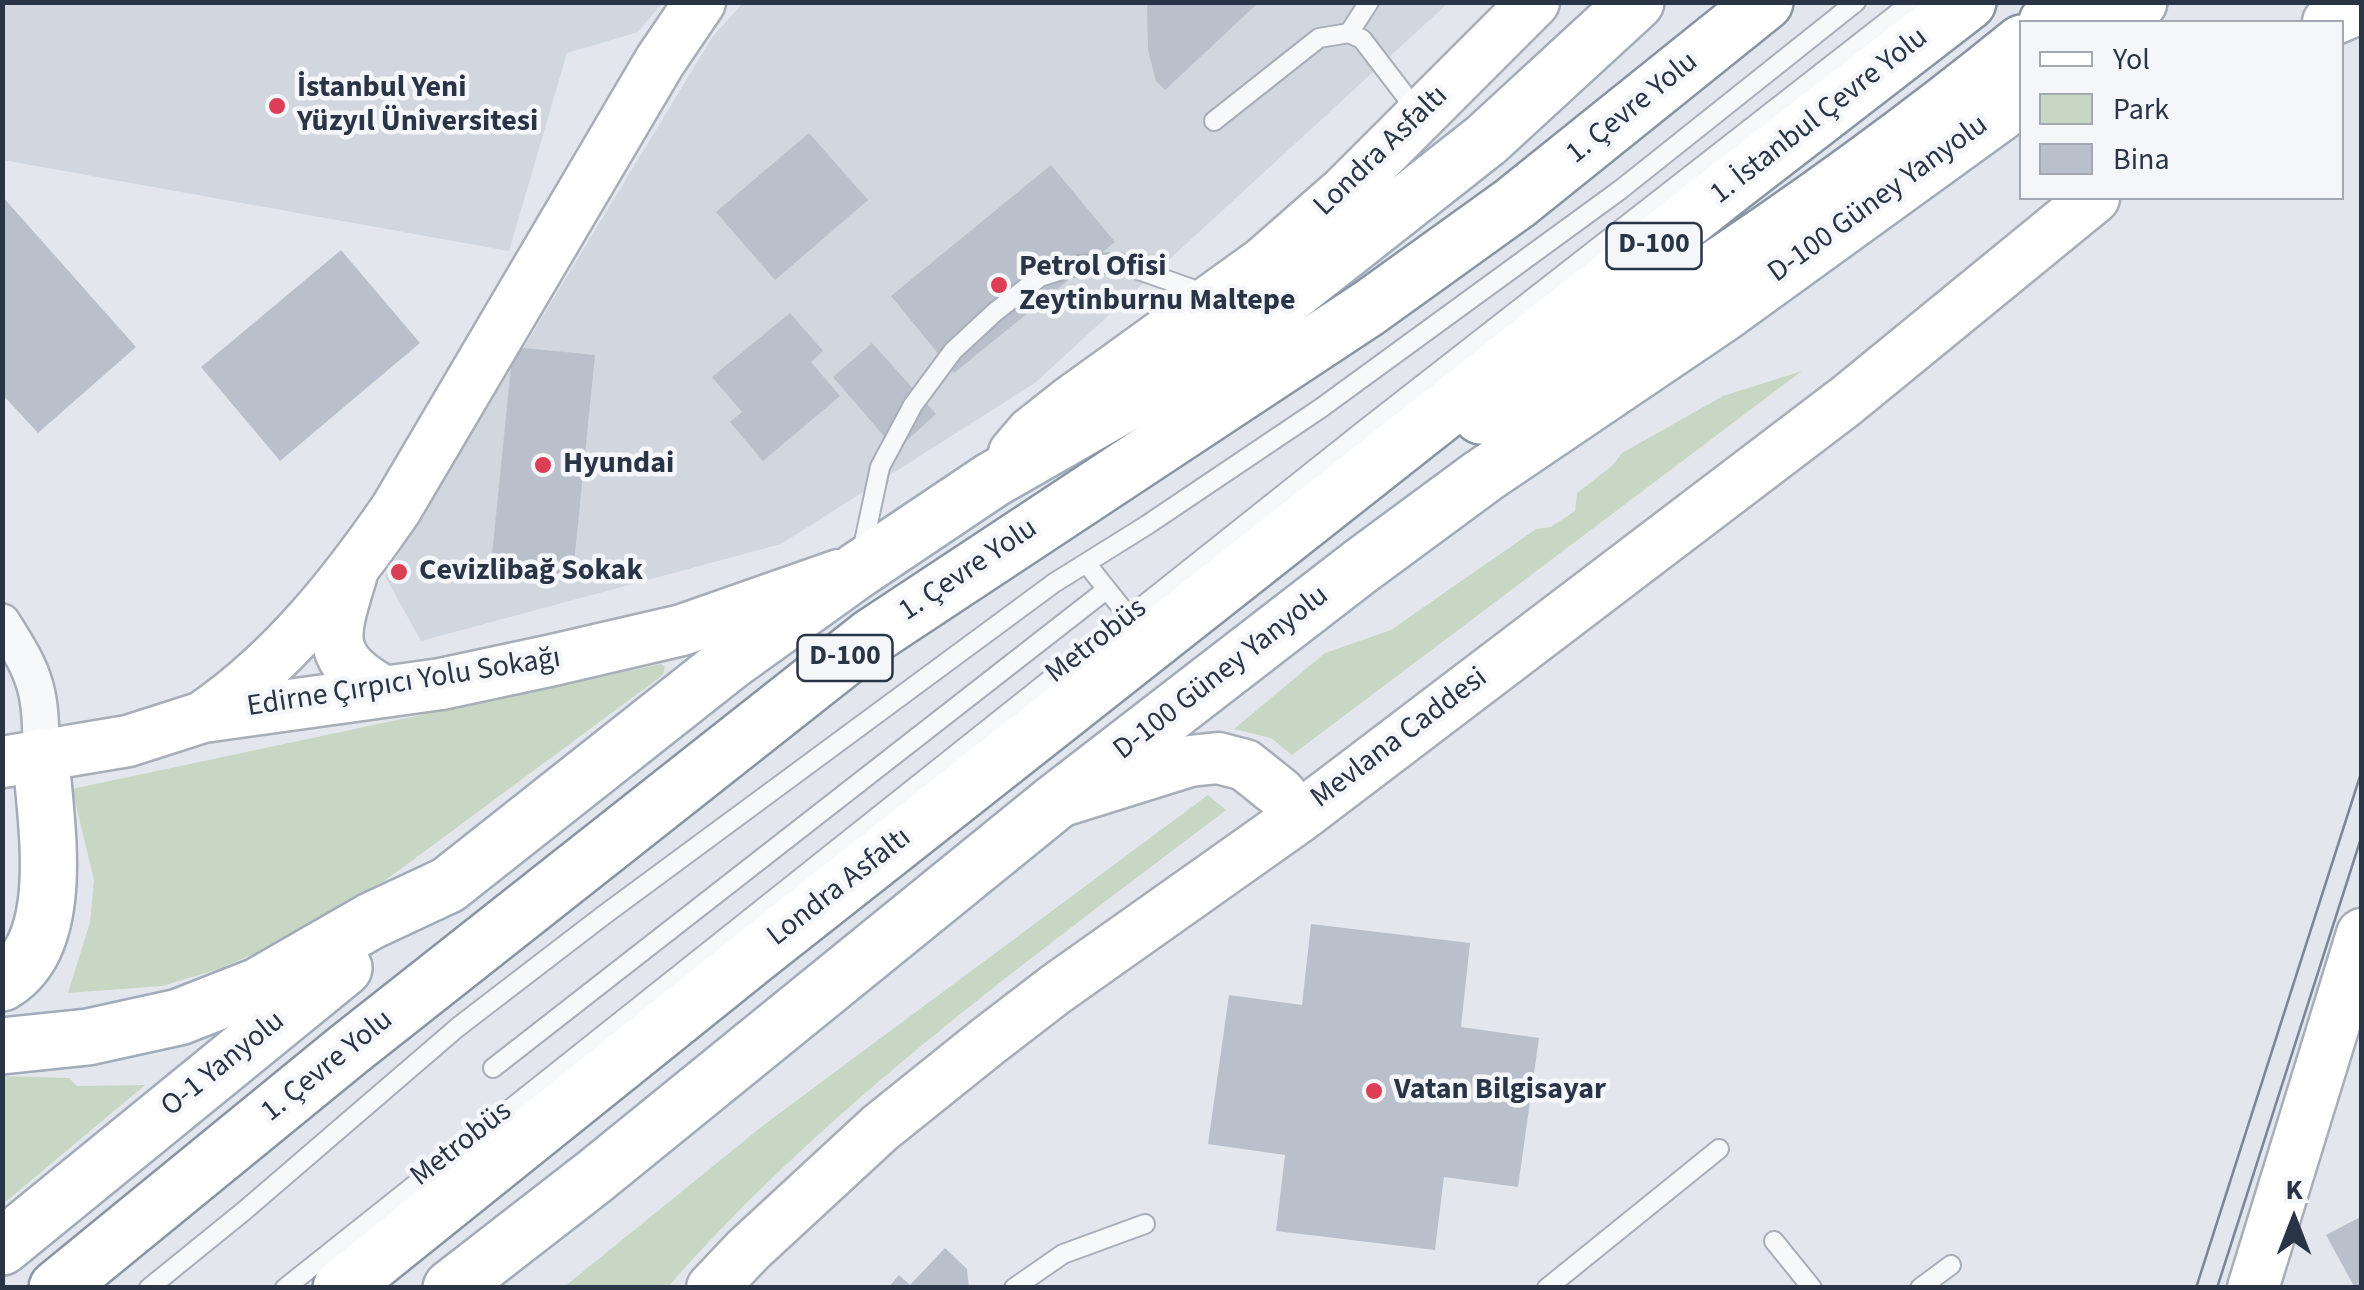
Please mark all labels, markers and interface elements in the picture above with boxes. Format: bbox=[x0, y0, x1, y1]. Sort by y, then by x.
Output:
legend bbox=[2019, 20, 2344, 200]
street label: 1. İstanbul Çevre Yolu bbox=[1704, 21, 1936, 213]
text: Yol bbox=[2113, 38, 2150, 81]
street label: 1. Çevre Yolu bbox=[1560, 45, 1706, 173]
place label: İstanbul Yeni Yüzyıl Üniversitesi bbox=[297, 71, 538, 142]
street label: Londra Asfaltı bbox=[1307, 79, 1457, 225]
text: Park bbox=[2113, 88, 2169, 131]
marker: İstanbul Yeni Yüzyıl Üniversitesi bbox=[266, 95, 288, 117]
street label: D-100 Güney Yanyolu bbox=[1762, 108, 1996, 292]
text: Bina bbox=[2113, 138, 2170, 181]
road number: D-100 bbox=[1606, 223, 1702, 269]
place label: Petrol Ofisi Zeytinburnu Maltepe bbox=[1019, 250, 1296, 320]
marker: Petrol Ofisi Zeytinburnu Maltepe bbox=[988, 274, 1010, 296]
place label: Hyundai bbox=[563, 447, 674, 483]
marker: Hyundai bbox=[532, 454, 554, 476]
street label: 1. Çevre Yolu bbox=[893, 512, 1045, 630]
place label: Cevizlibağ Sokak bbox=[419, 554, 643, 590]
marker: Cevizlibağ Sokak bbox=[388, 561, 410, 583]
street label: D-100 Güney Yanyolu bbox=[1107, 579, 1337, 769]
street label: Metrobüs bbox=[1039, 591, 1155, 693]
road number: D-100 bbox=[798, 635, 892, 681]
street label: Edirne Çırpıcı Yolu Sokağı bbox=[245, 641, 563, 727]
street label: Mevlana Caddesi bbox=[1305, 661, 1495, 817]
street label: Londra Asfaltı bbox=[761, 821, 919, 955]
street label: 1. Çevre Yolu bbox=[255, 1003, 401, 1131]
street label: O-1 Yanyolu bbox=[155, 1004, 293, 1126]
place label: Vatan Bilgisayar bbox=[1394, 1073, 1606, 1109]
marker: Vatan Bilgisayar bbox=[1363, 1080, 1385, 1102]
street label: Metrobüs bbox=[404, 1094, 520, 1196]
north arrow bbox=[2244, 1170, 2344, 1270]
text: K bbox=[2285, 1170, 2303, 1210]

